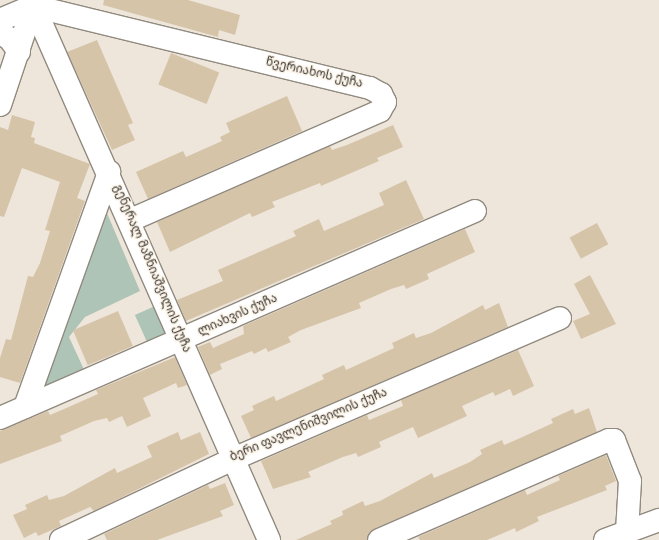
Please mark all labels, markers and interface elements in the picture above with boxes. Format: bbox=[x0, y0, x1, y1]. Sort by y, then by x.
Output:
street label: წვერიახოს ქუჩა bbox=[264, 56, 364, 92]
street label: გენერალ მაზნიაშვილის ქუჩა bbox=[109, 183, 193, 355]
street label: ლიახვის ქუჩა bbox=[196, 292, 280, 340]
street label: ბერი ფავლენიშვილის ქუჩა bbox=[228, 386, 390, 466]

